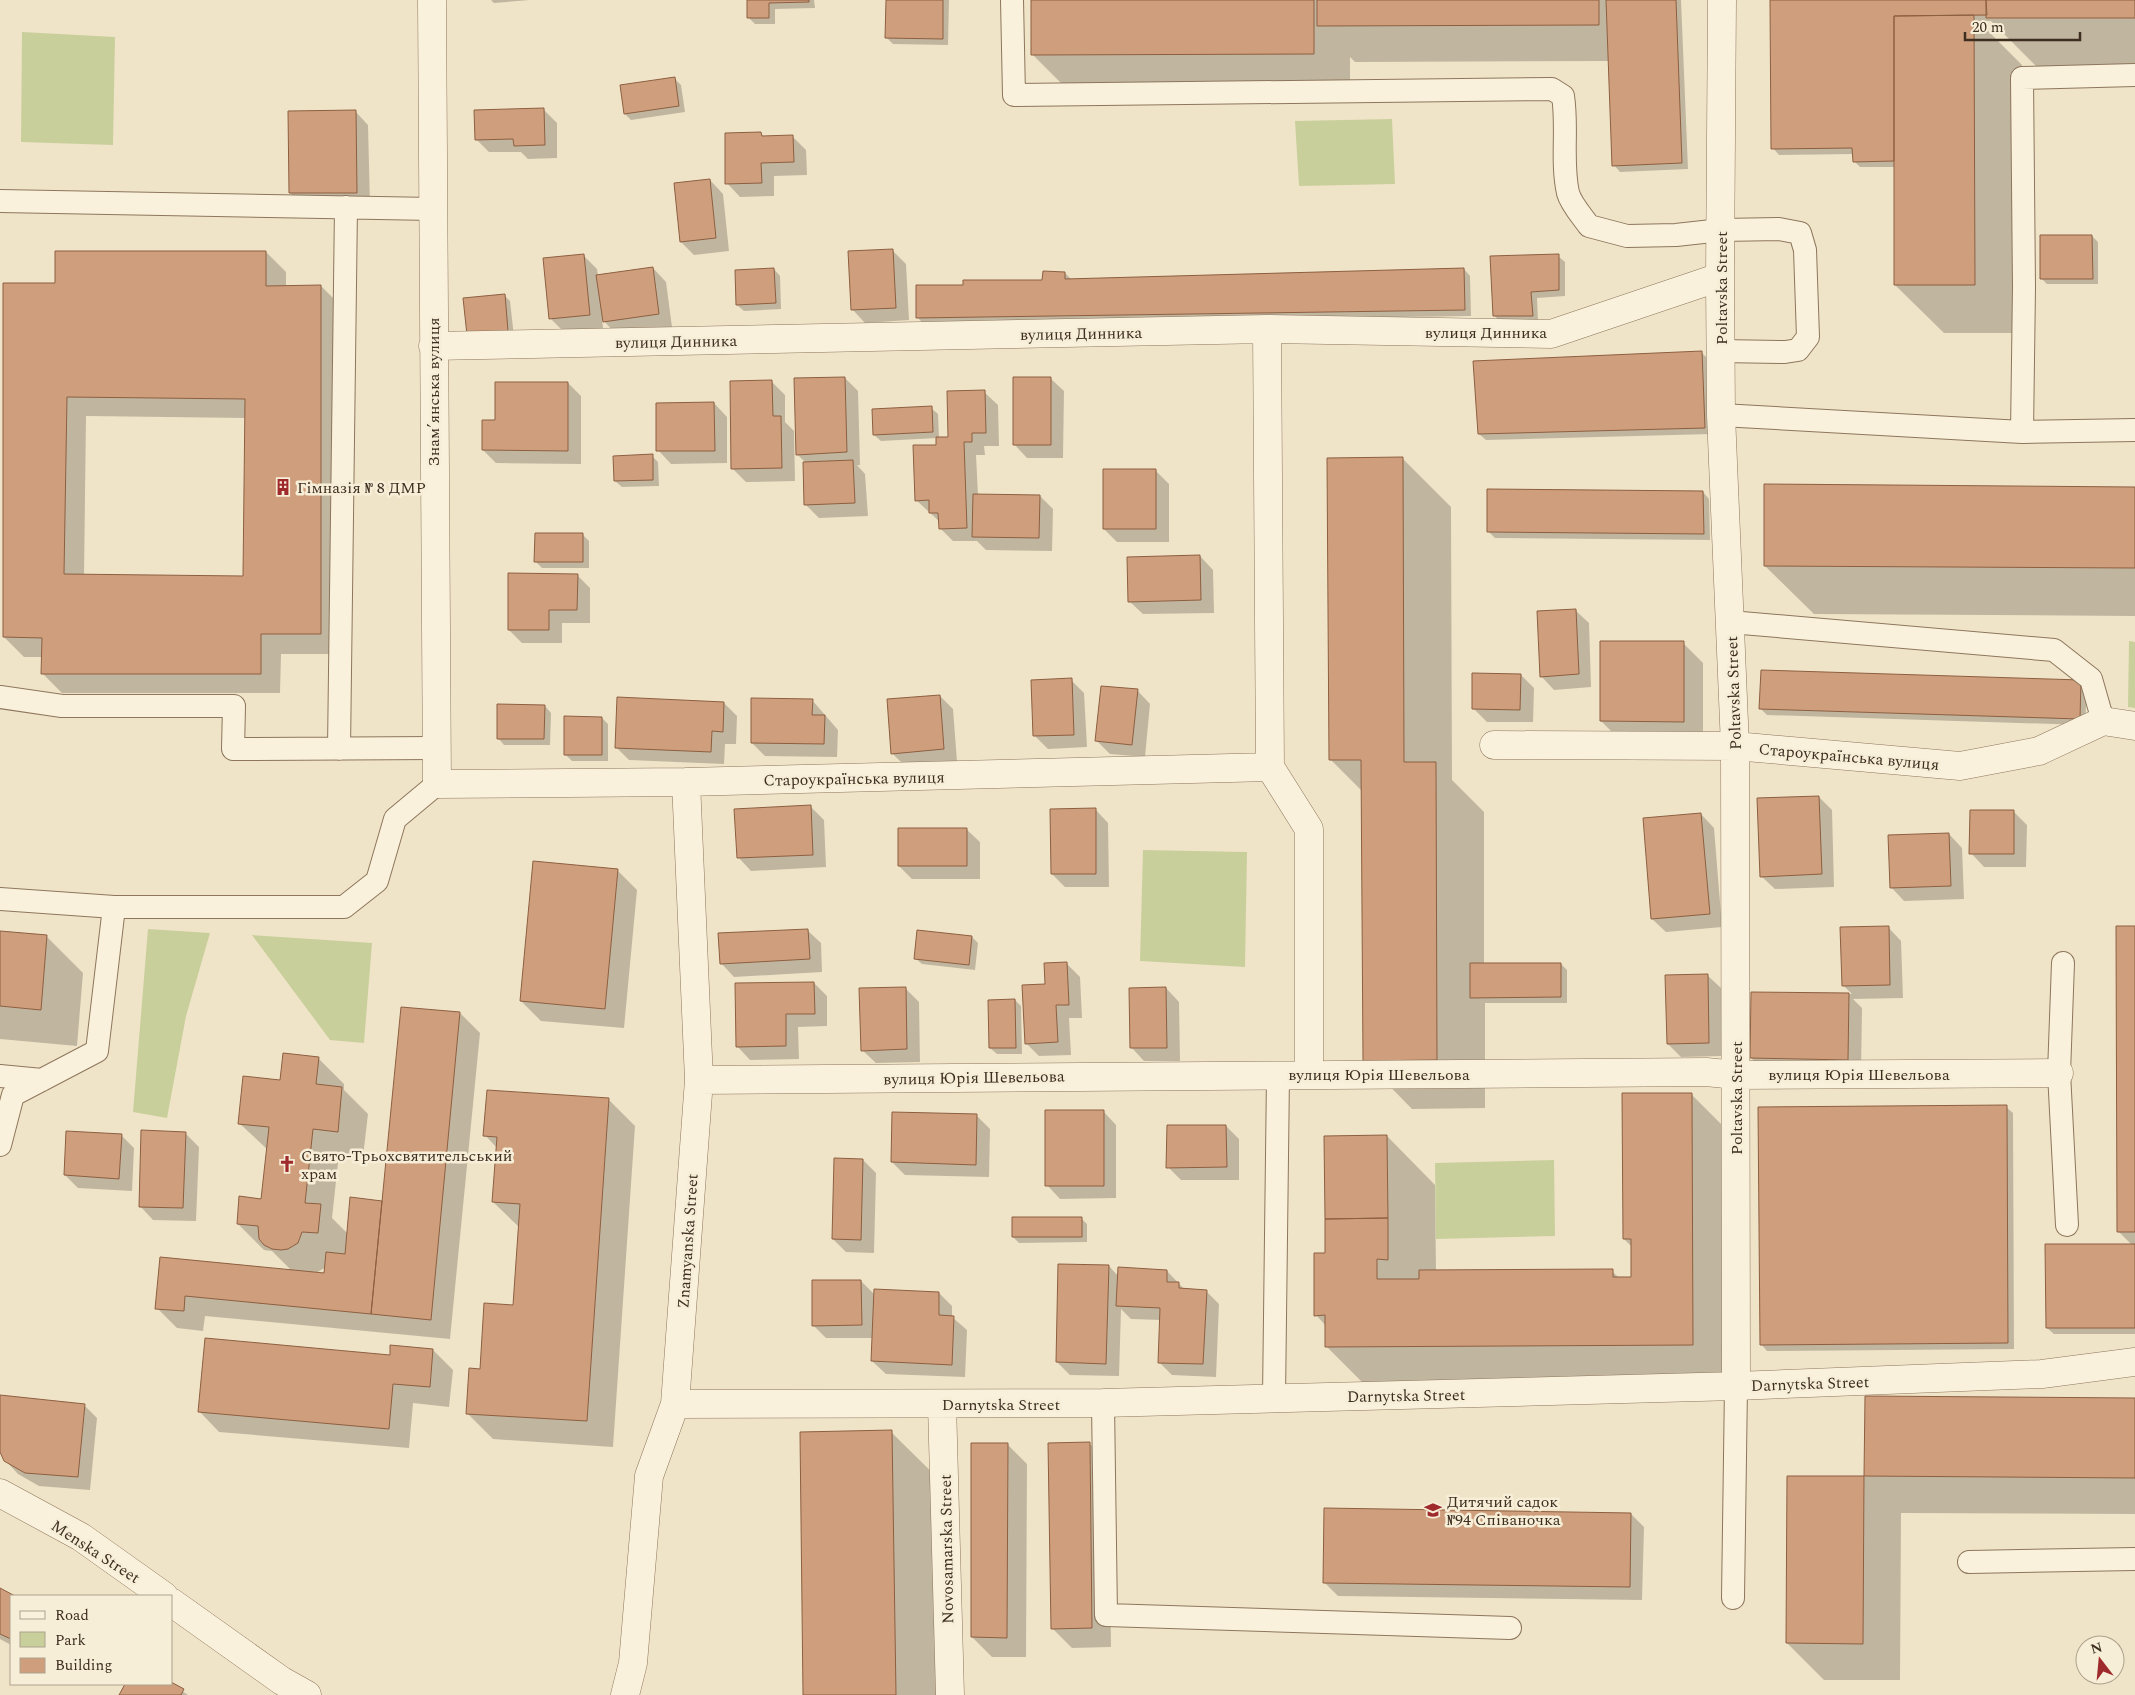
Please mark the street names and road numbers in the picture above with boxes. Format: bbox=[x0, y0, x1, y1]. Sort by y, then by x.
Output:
street label: Poltavska Street bbox=[1710, 231, 1734, 345]
street label: Знамʼянська вулиця bbox=[422, 317, 446, 467]
street label: вулиця Динника bbox=[1020, 321, 1143, 347]
street label: вулиця Динника bbox=[1425, 321, 1547, 345]
street label: вулиця Динника bbox=[615, 329, 738, 355]
street label: Poltavska Street bbox=[1720, 635, 1748, 750]
street label: Староукраїнська вулиця bbox=[1758, 737, 1940, 777]
street label: Староукраїнська вулиця bbox=[763, 765, 945, 793]
street label: Poltavska Street bbox=[1725, 1041, 1749, 1155]
street label: вулиця Юрія Шевельова bbox=[1288, 1063, 1470, 1087]
street label: вулиця Юрія Шевельова bbox=[1768, 1063, 1950, 1087]
street label: вулиця Юрія Шевельова bbox=[883, 1064, 1065, 1092]
street label: Znamyanska Street bbox=[671, 1172, 705, 1309]
street label: Darnytska Street bbox=[1750, 1370, 1870, 1398]
street label: Darnytska Street bbox=[1347, 1383, 1466, 1409]
street label: Darnytska Street bbox=[942, 1393, 1061, 1417]
street label: Novosamarska Street bbox=[934, 1474, 960, 1624]
street label: Menska Street bbox=[46, 1514, 145, 1590]

